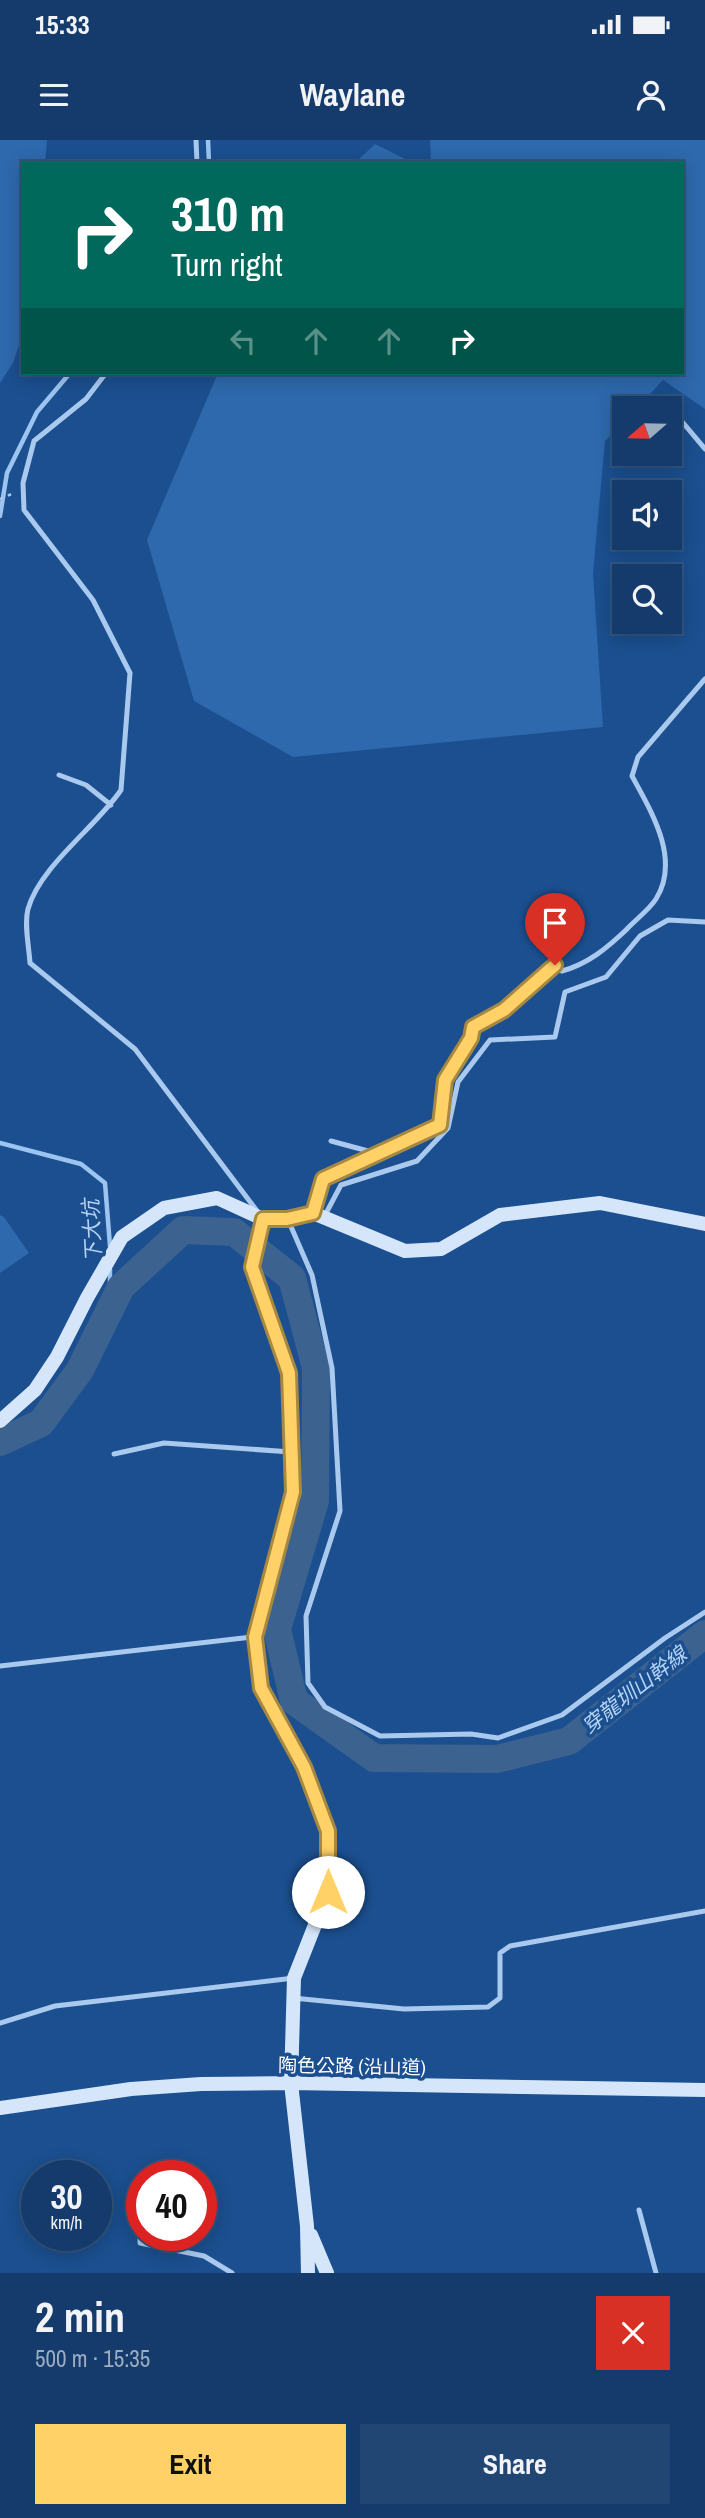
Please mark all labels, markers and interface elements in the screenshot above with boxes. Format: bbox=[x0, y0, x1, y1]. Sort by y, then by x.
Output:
text: 15:33 bbox=[35, 7, 90, 42]
text: Waylane bbox=[300, 73, 405, 116]
icon: menu bbox=[35, 76, 73, 114]
icon: person bbox=[632, 76, 670, 114]
text: 310 m bbox=[171, 180, 285, 246]
icon: right bbox=[56, 189, 147, 280]
text: Turn right bbox=[171, 243, 283, 286]
icon: left bbox=[224, 322, 262, 360]
icon: ahead bbox=[297, 322, 335, 360]
icon: ahead bbox=[370, 322, 408, 360]
icon: right bbox=[443, 322, 481, 360]
north arrow bbox=[612, 396, 682, 466]
map controls bbox=[612, 396, 682, 634]
button: sound bbox=[612, 480, 682, 550]
button: search bbox=[612, 564, 682, 634]
pin bbox=[525, 893, 585, 965]
icon: arrive bbox=[536, 904, 574, 942]
water label: 下大坑 bbox=[76, 1196, 108, 1263]
water label: 穿龍圳山幹線 bbox=[575, 1639, 694, 1740]
position arrow bbox=[291, 1855, 365, 1929]
street label: 陶色公路 (沿山道) bbox=[278, 2052, 426, 2080]
speed limit sign: 40 bbox=[126, 2160, 217, 2251]
text: 30 bbox=[51, 2173, 82, 2220]
text: km/h bbox=[51, 2210, 83, 2235]
text: 2 min bbox=[35, 2289, 125, 2345]
button: close bbox=[596, 2296, 670, 2370]
text: 500 m · 15:35 bbox=[35, 2343, 150, 2374]
button: Exit bbox=[35, 2424, 346, 2504]
button: Share bbox=[360, 2424, 670, 2504]

